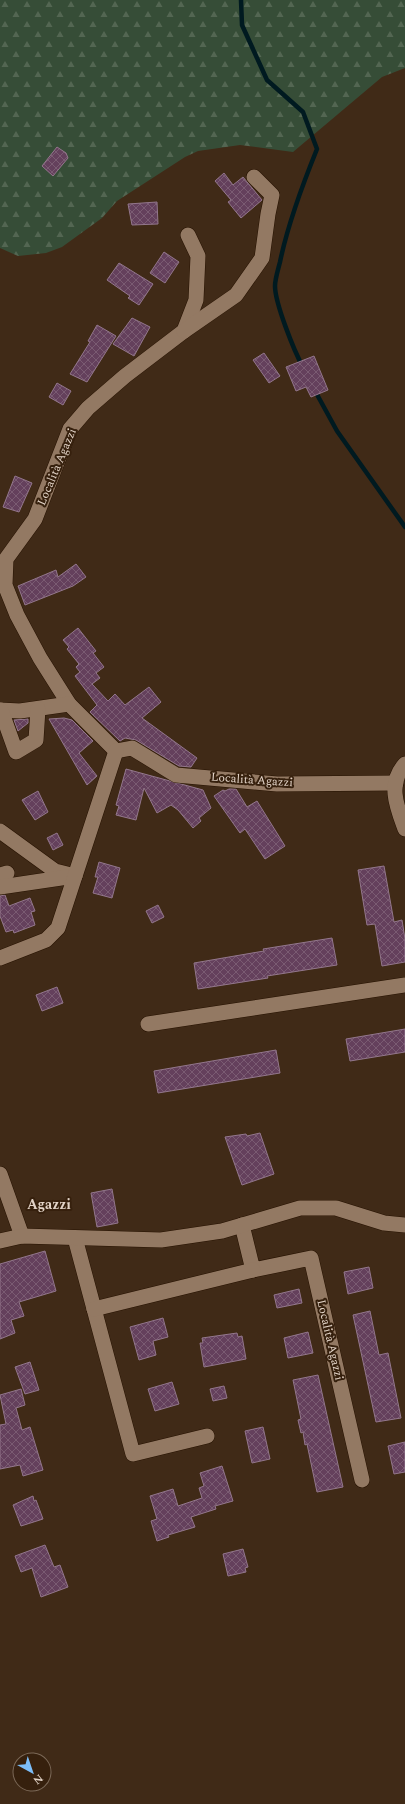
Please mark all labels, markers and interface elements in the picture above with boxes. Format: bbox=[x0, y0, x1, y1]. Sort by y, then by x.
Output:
street label: Località Agazzi bbox=[32, 425, 82, 509]
street label: Località Agazzi bbox=[210, 768, 294, 792]
district label: Agazzi bbox=[27, 1194, 71, 1215]
street label: Località Agazzi bbox=[311, 1298, 349, 1382]
north arrow bbox=[12, 1752, 52, 1792]
text: N bbox=[29, 1770, 47, 1789]

